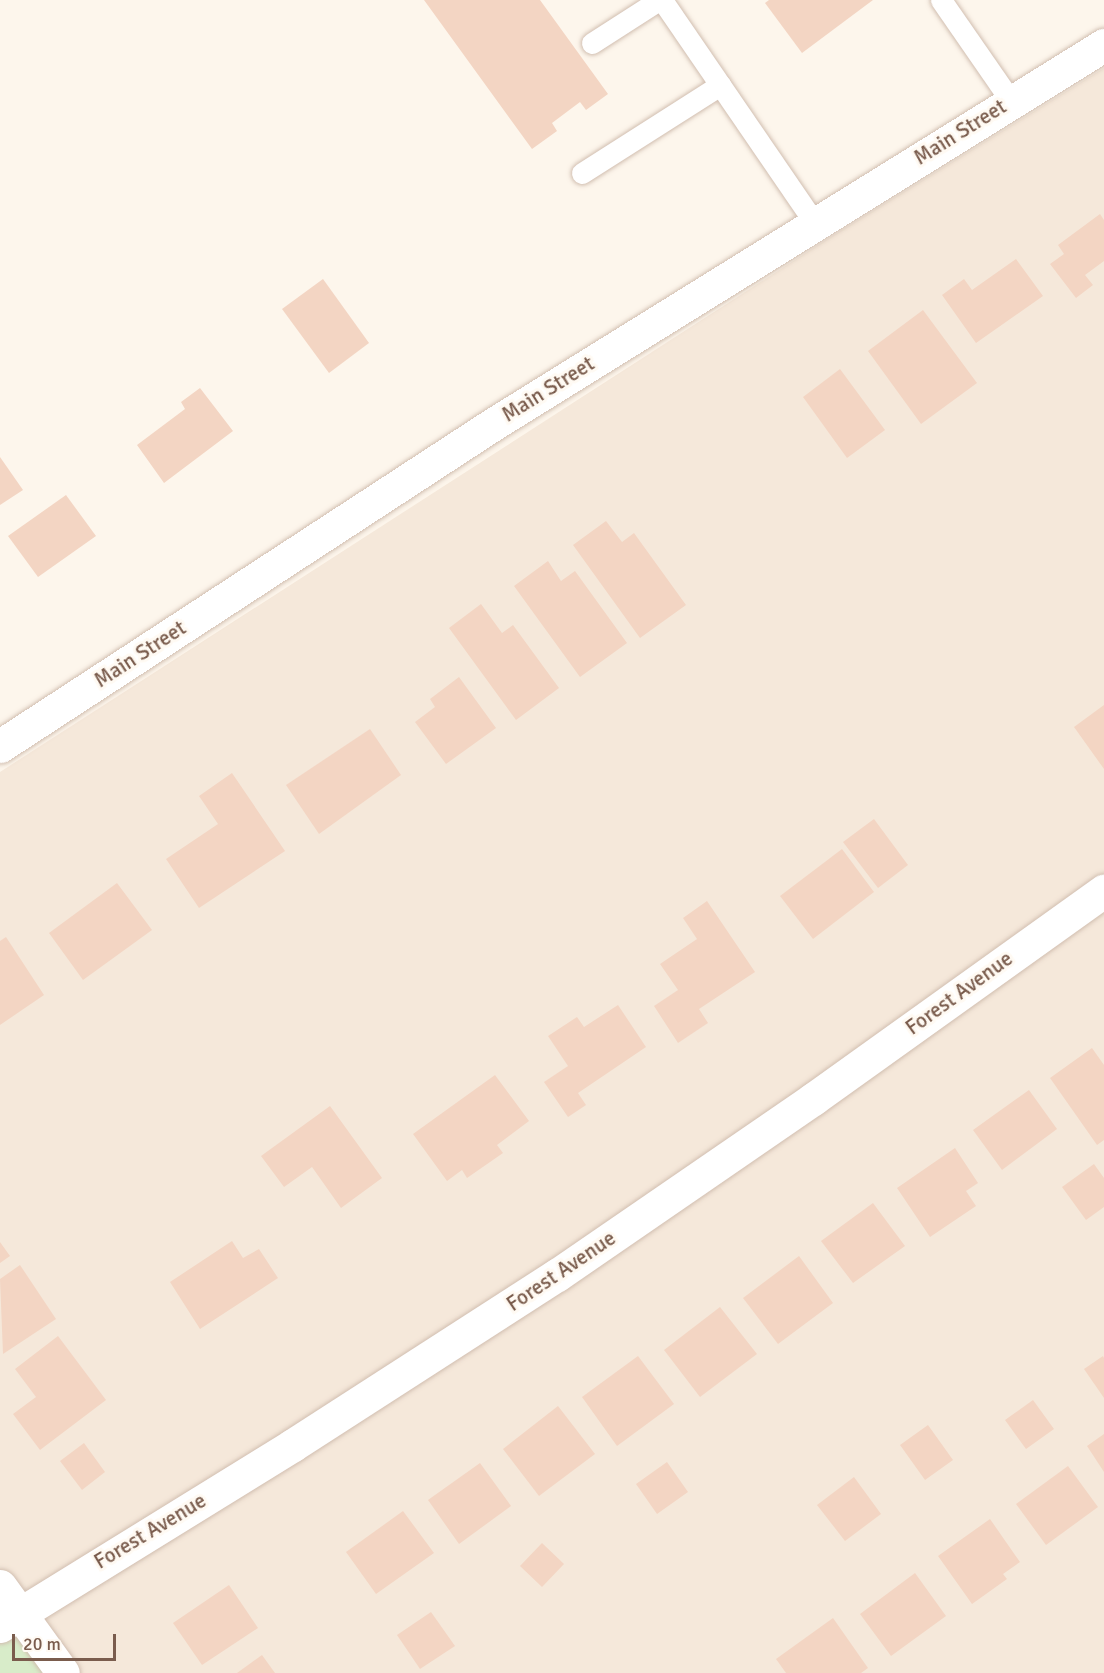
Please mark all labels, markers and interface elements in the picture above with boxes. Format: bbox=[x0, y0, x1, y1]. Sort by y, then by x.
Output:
street label: Main Street bbox=[909, 94, 1011, 170]
street label: Main Street bbox=[497, 351, 599, 427]
street label: Main Street bbox=[89, 615, 191, 693]
street label: Forest Avenue bbox=[901, 946, 1017, 1040]
street label: Forest Avenue bbox=[502, 1225, 620, 1317]
street label: Forest Avenue bbox=[90, 1488, 210, 1574]
scale bar bbox=[15, 1622, 118, 1660]
text: 20 m bbox=[23, 1633, 61, 1655]

